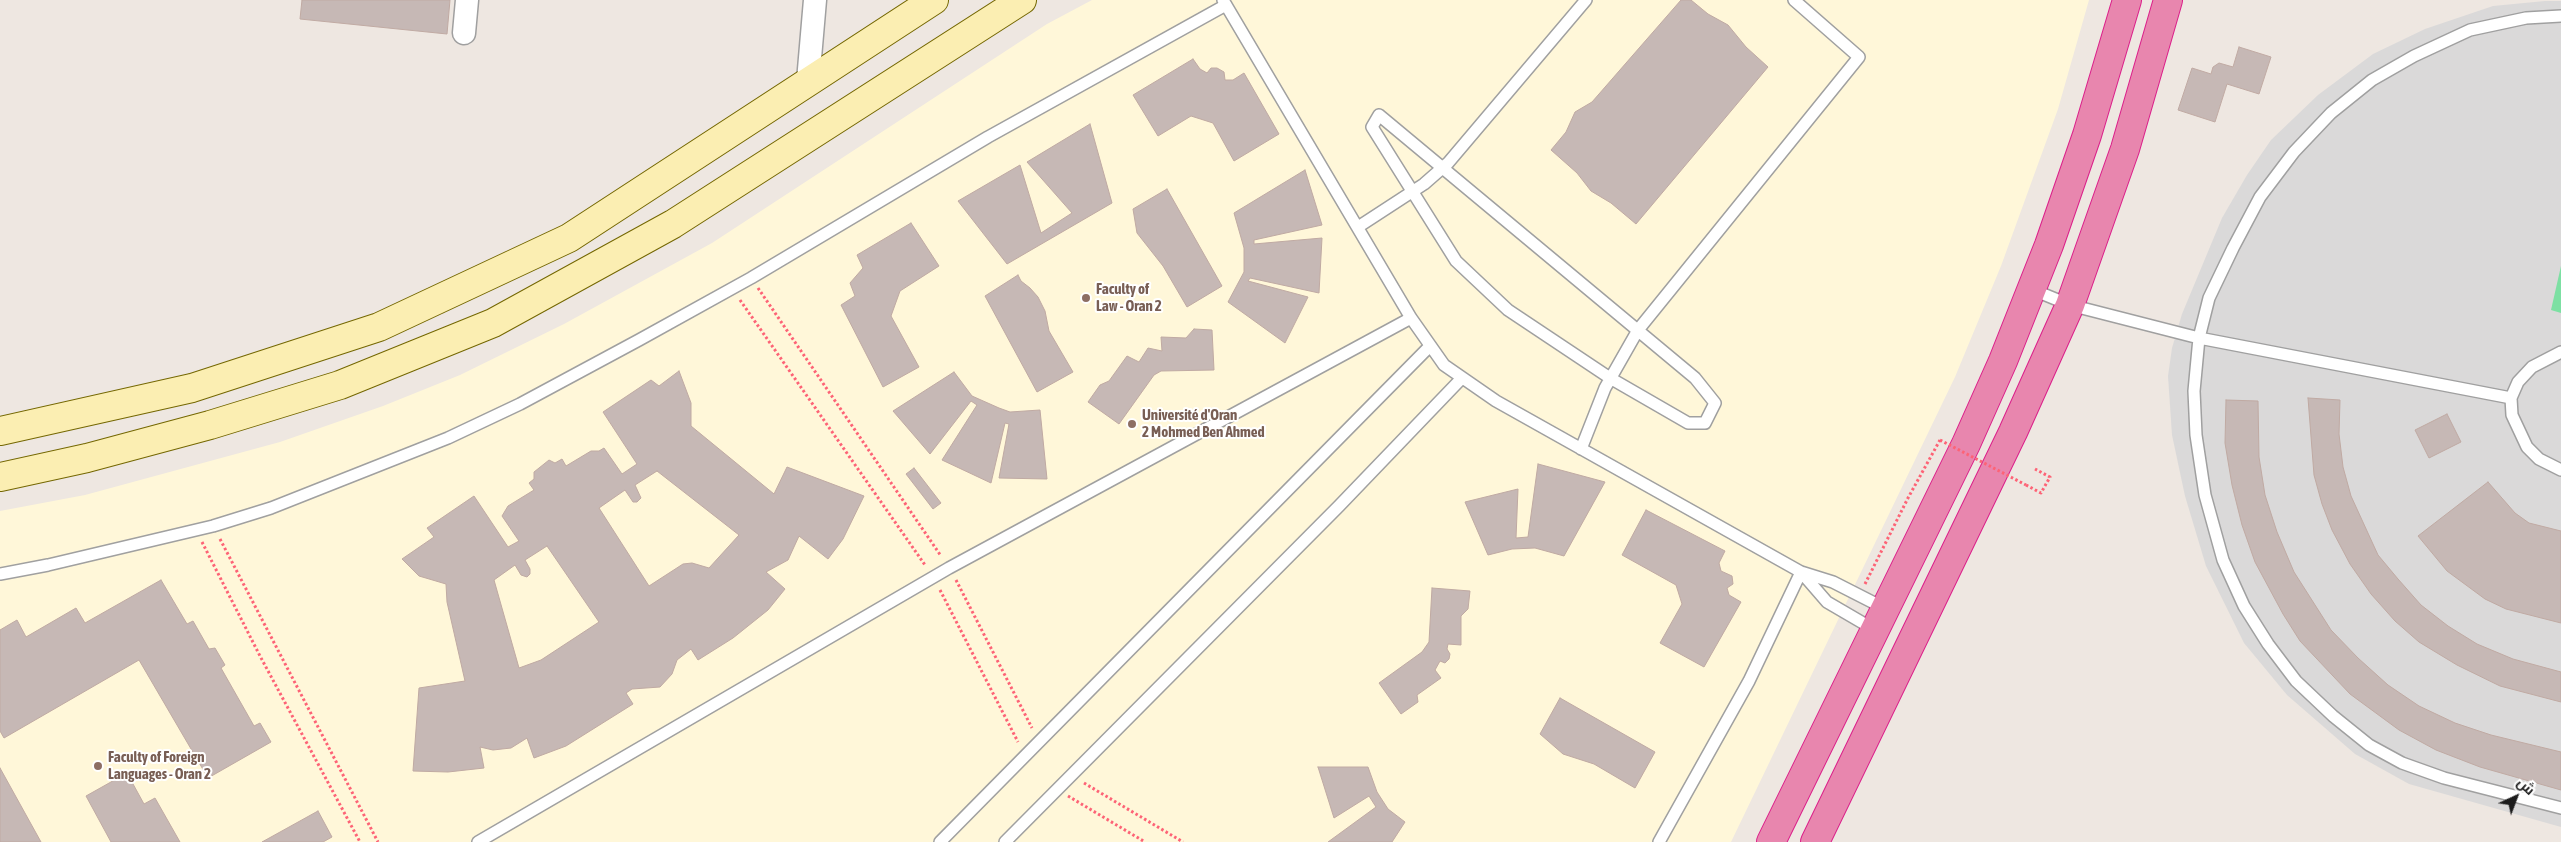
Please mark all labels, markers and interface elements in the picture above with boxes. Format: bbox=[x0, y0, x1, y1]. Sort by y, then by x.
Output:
place label: Faculty of Law - Oran 2 bbox=[1096, 280, 1162, 315]
marker: Faculty of Law - Oran 2 bbox=[1080, 292, 1092, 304]
place label: Université d'Oran 2 Mohmed Ben Ahmed bbox=[1142, 406, 1265, 441]
marker: Université d'Oran 2 Mohmed Ben Ahmed bbox=[1126, 418, 1138, 430]
place label: Faculty of Foreign Languages - Oran 2 bbox=[108, 748, 211, 783]
marker: Faculty of Foreign Languages - Oran 2 bbox=[92, 760, 104, 772]
north arrow bbox=[2491, 772, 2541, 822]
text: ش bbox=[2514, 774, 2538, 798]

